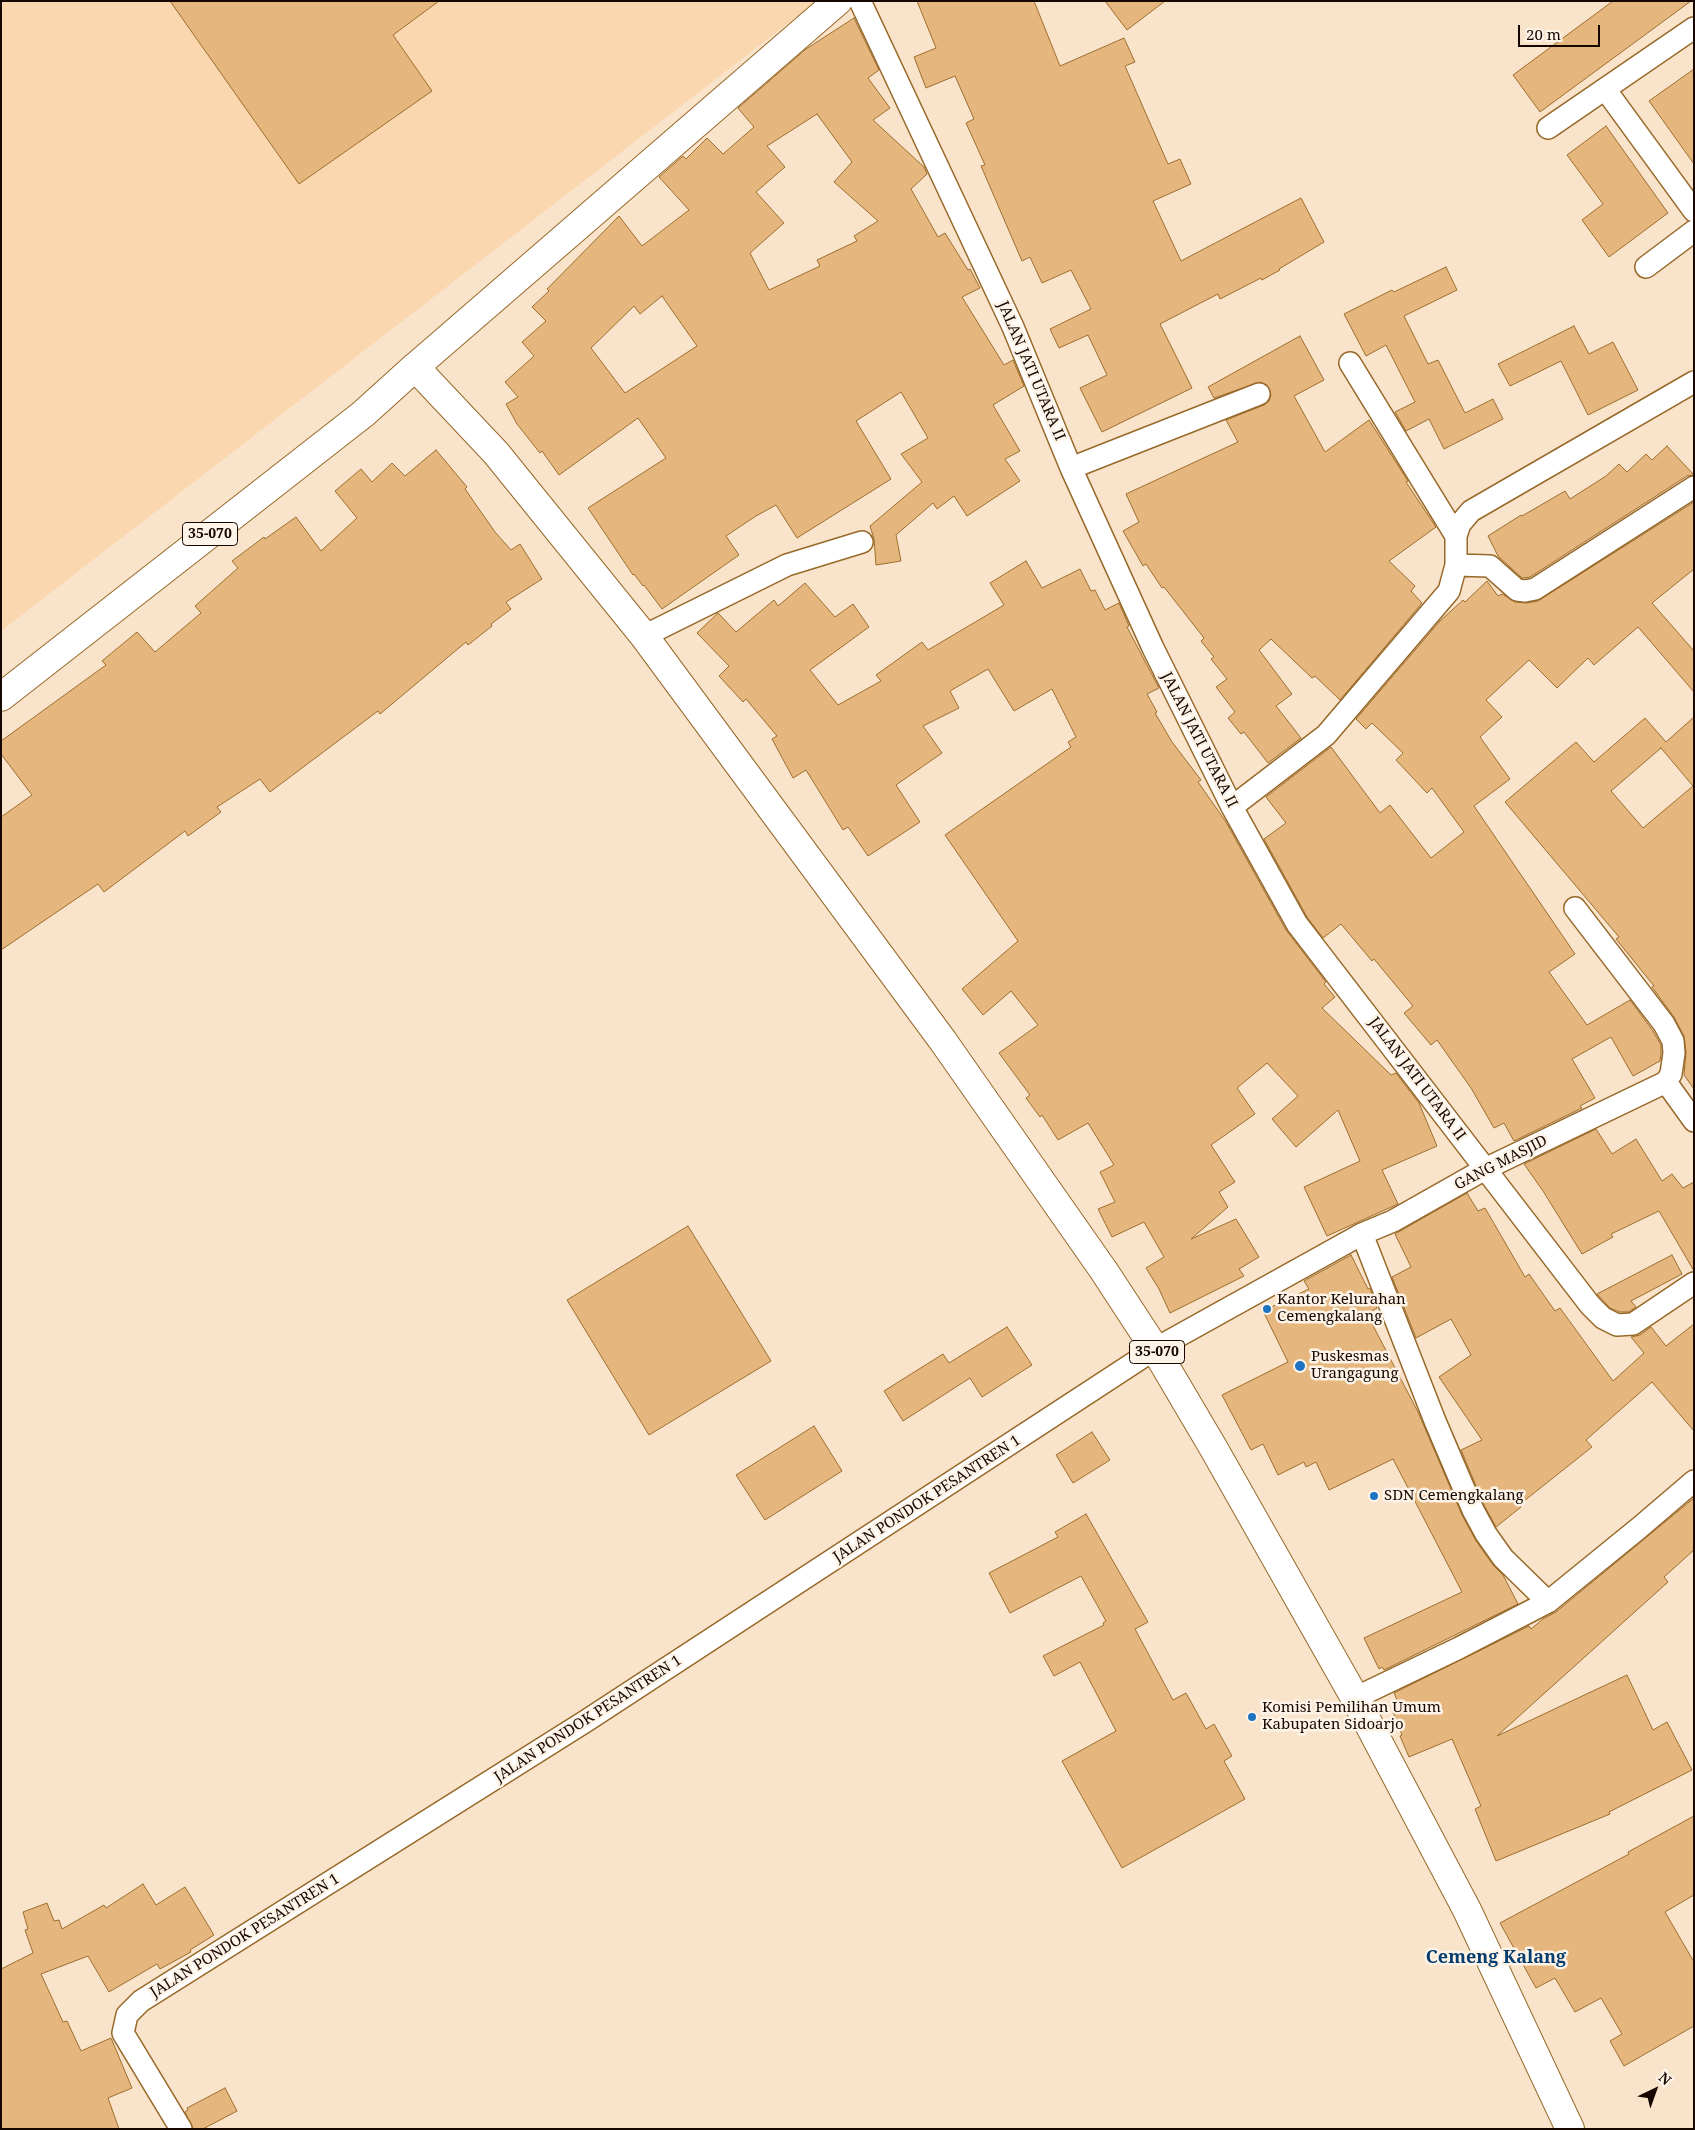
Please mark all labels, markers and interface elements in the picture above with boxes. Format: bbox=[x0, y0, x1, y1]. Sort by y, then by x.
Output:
scale bar bbox=[1520, 15, 1602, 47]
text: 20 m bbox=[1526, 24, 1561, 44]
street label: JALAN JATI UTARA II bbox=[993, 299, 1069, 443]
road number: 35-070 bbox=[182, 522, 238, 546]
street label: JALAN JATI UTARA II bbox=[1157, 669, 1241, 811]
street label: JALAN JATI UTARA II bbox=[1365, 1014, 1469, 1144]
street label: GANG MASJID bbox=[1452, 1132, 1550, 1194]
place label: Kantor Kelurahan Cemengkalang bbox=[1277, 1291, 1406, 1326]
marker: Kantor Kelurahan Cemengkalang bbox=[1261, 1303, 1273, 1315]
road number: 35-070 bbox=[1130, 1340, 1184, 1364]
place label: Puskesmas Urangagung bbox=[1311, 1348, 1398, 1383]
marker: Puskesmas Urangagung bbox=[1293, 1359, 1307, 1373]
street label: JALAN PONDOK PESANTREN 1 bbox=[830, 1432, 1024, 1566]
place label: SDN Cemengkalang bbox=[1384, 1487, 1524, 1505]
marker: SDN Cemengkalang bbox=[1368, 1490, 1380, 1502]
street label: JALAN PONDOK PESANTREN 1 bbox=[491, 1652, 685, 1786]
place label: Komisi Pemilihan Umum Kabupaten Sidoarjo bbox=[1262, 1699, 1441, 1734]
marker: Komisi Pemilihan Umum Kabupaten Sidoarjo bbox=[1246, 1711, 1258, 1723]
street label: JALAN PONDOK PESANTREN 1 bbox=[147, 1870, 343, 2002]
district label: Cemeng Kalang bbox=[1426, 1947, 1566, 1969]
north arrow bbox=[1630, 2065, 1680, 2115]
text: N bbox=[1655, 2068, 1676, 2089]

